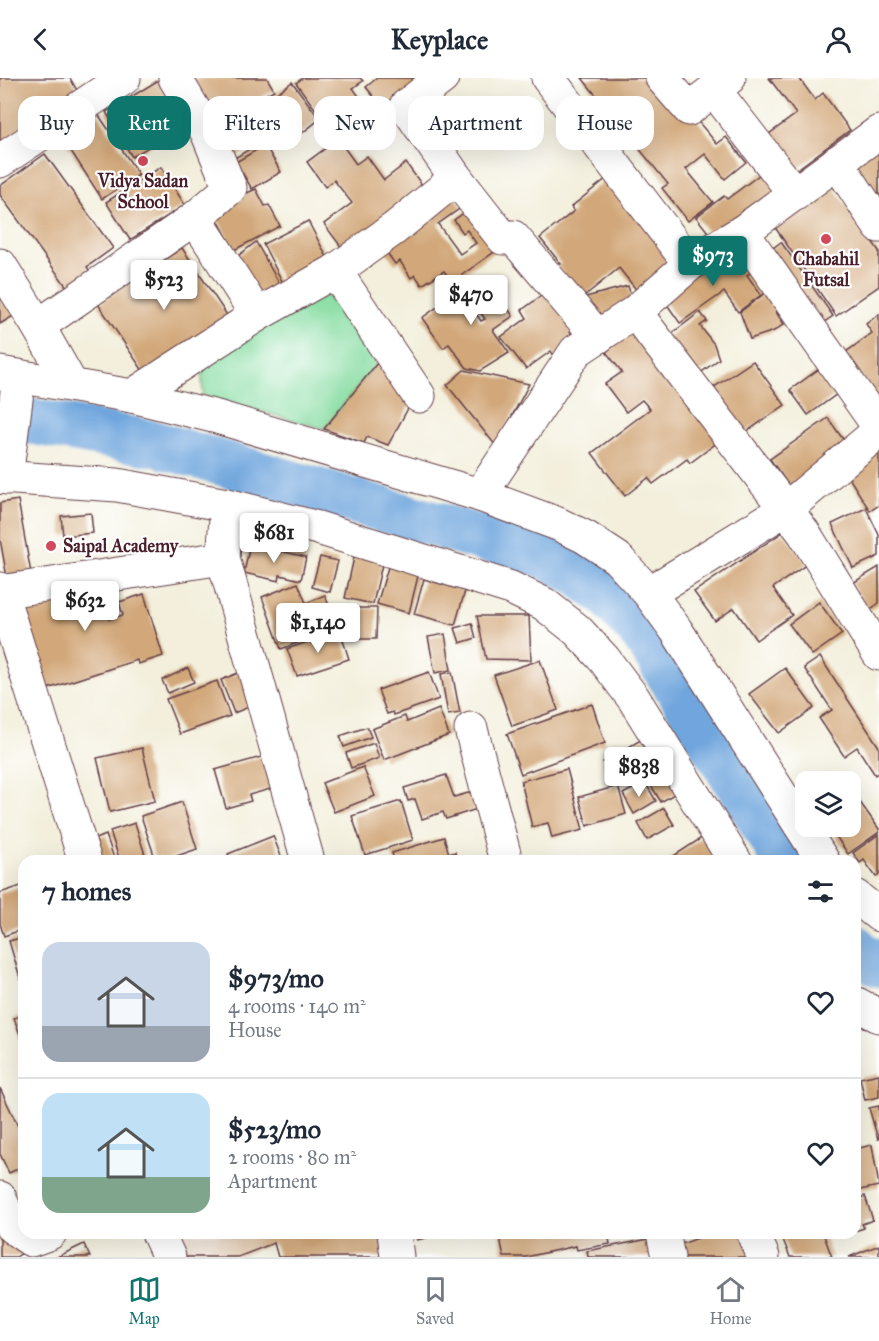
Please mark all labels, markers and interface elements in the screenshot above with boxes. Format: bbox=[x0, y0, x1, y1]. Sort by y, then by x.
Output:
icon: back bbox=[24, 23, 57, 56]
text: Keyplace bbox=[391, 23, 488, 56]
icon: person bbox=[822, 23, 855, 56]
chip: Buy bbox=[18, 96, 95, 150]
chip: Rent bbox=[107, 96, 191, 150]
chip: Filters bbox=[203, 96, 302, 150]
chip: New bbox=[314, 96, 396, 150]
chip: Apartment bbox=[408, 96, 544, 150]
chip: House bbox=[556, 96, 654, 150]
marker: Vidya Sadan School bbox=[136, 154, 150, 168]
place label: Vidya Sadan School bbox=[97, 170, 188, 213]
marker: Chabahil Futsal bbox=[819, 232, 833, 246]
pin: $973 bbox=[677, 236, 749, 287]
text: $973 bbox=[692, 243, 734, 267]
place label: Chabahil Futsal bbox=[793, 248, 860, 291]
pin: $523 bbox=[128, 260, 200, 311]
text: $523 bbox=[144, 267, 184, 291]
pin: $470 bbox=[435, 275, 507, 326]
text: $470 bbox=[449, 282, 493, 306]
pin: $681 bbox=[238, 513, 310, 564]
text: $681 bbox=[254, 520, 294, 544]
place label: Saipal Academy bbox=[63, 535, 180, 558]
marker: Saipal Academy bbox=[44, 539, 58, 553]
pin: $632 bbox=[49, 581, 121, 632]
text: $632 bbox=[65, 588, 105, 612]
pin: $1,140 bbox=[269, 603, 367, 654]
text: $1,140 bbox=[290, 610, 346, 634]
pin: $838 bbox=[603, 747, 675, 798]
text: $838 bbox=[618, 754, 660, 778]
map controls bbox=[795, 771, 861, 837]
button: layers bbox=[795, 771, 861, 837]
text: 7 homes bbox=[42, 875, 131, 907]
icon: filters bbox=[804, 875, 837, 908]
text: $973/mo bbox=[228, 962, 324, 994]
icon: home bbox=[90, 966, 162, 1038]
icon: heart bbox=[804, 986, 837, 1019]
text: 4 rooms · 140 m² bbox=[228, 994, 366, 1018]
text: House bbox=[228, 1018, 282, 1042]
text: $523/mo bbox=[228, 1113, 321, 1145]
icon: home bbox=[90, 1117, 162, 1189]
icon: heart bbox=[804, 1137, 837, 1170]
text: 2 rooms · 80 m² bbox=[228, 1145, 356, 1169]
text: Apartment bbox=[228, 1169, 317, 1193]
tab: Map bbox=[128, 1273, 161, 1328]
tab: Saved bbox=[416, 1273, 454, 1328]
tab: Home bbox=[709, 1273, 751, 1328]

